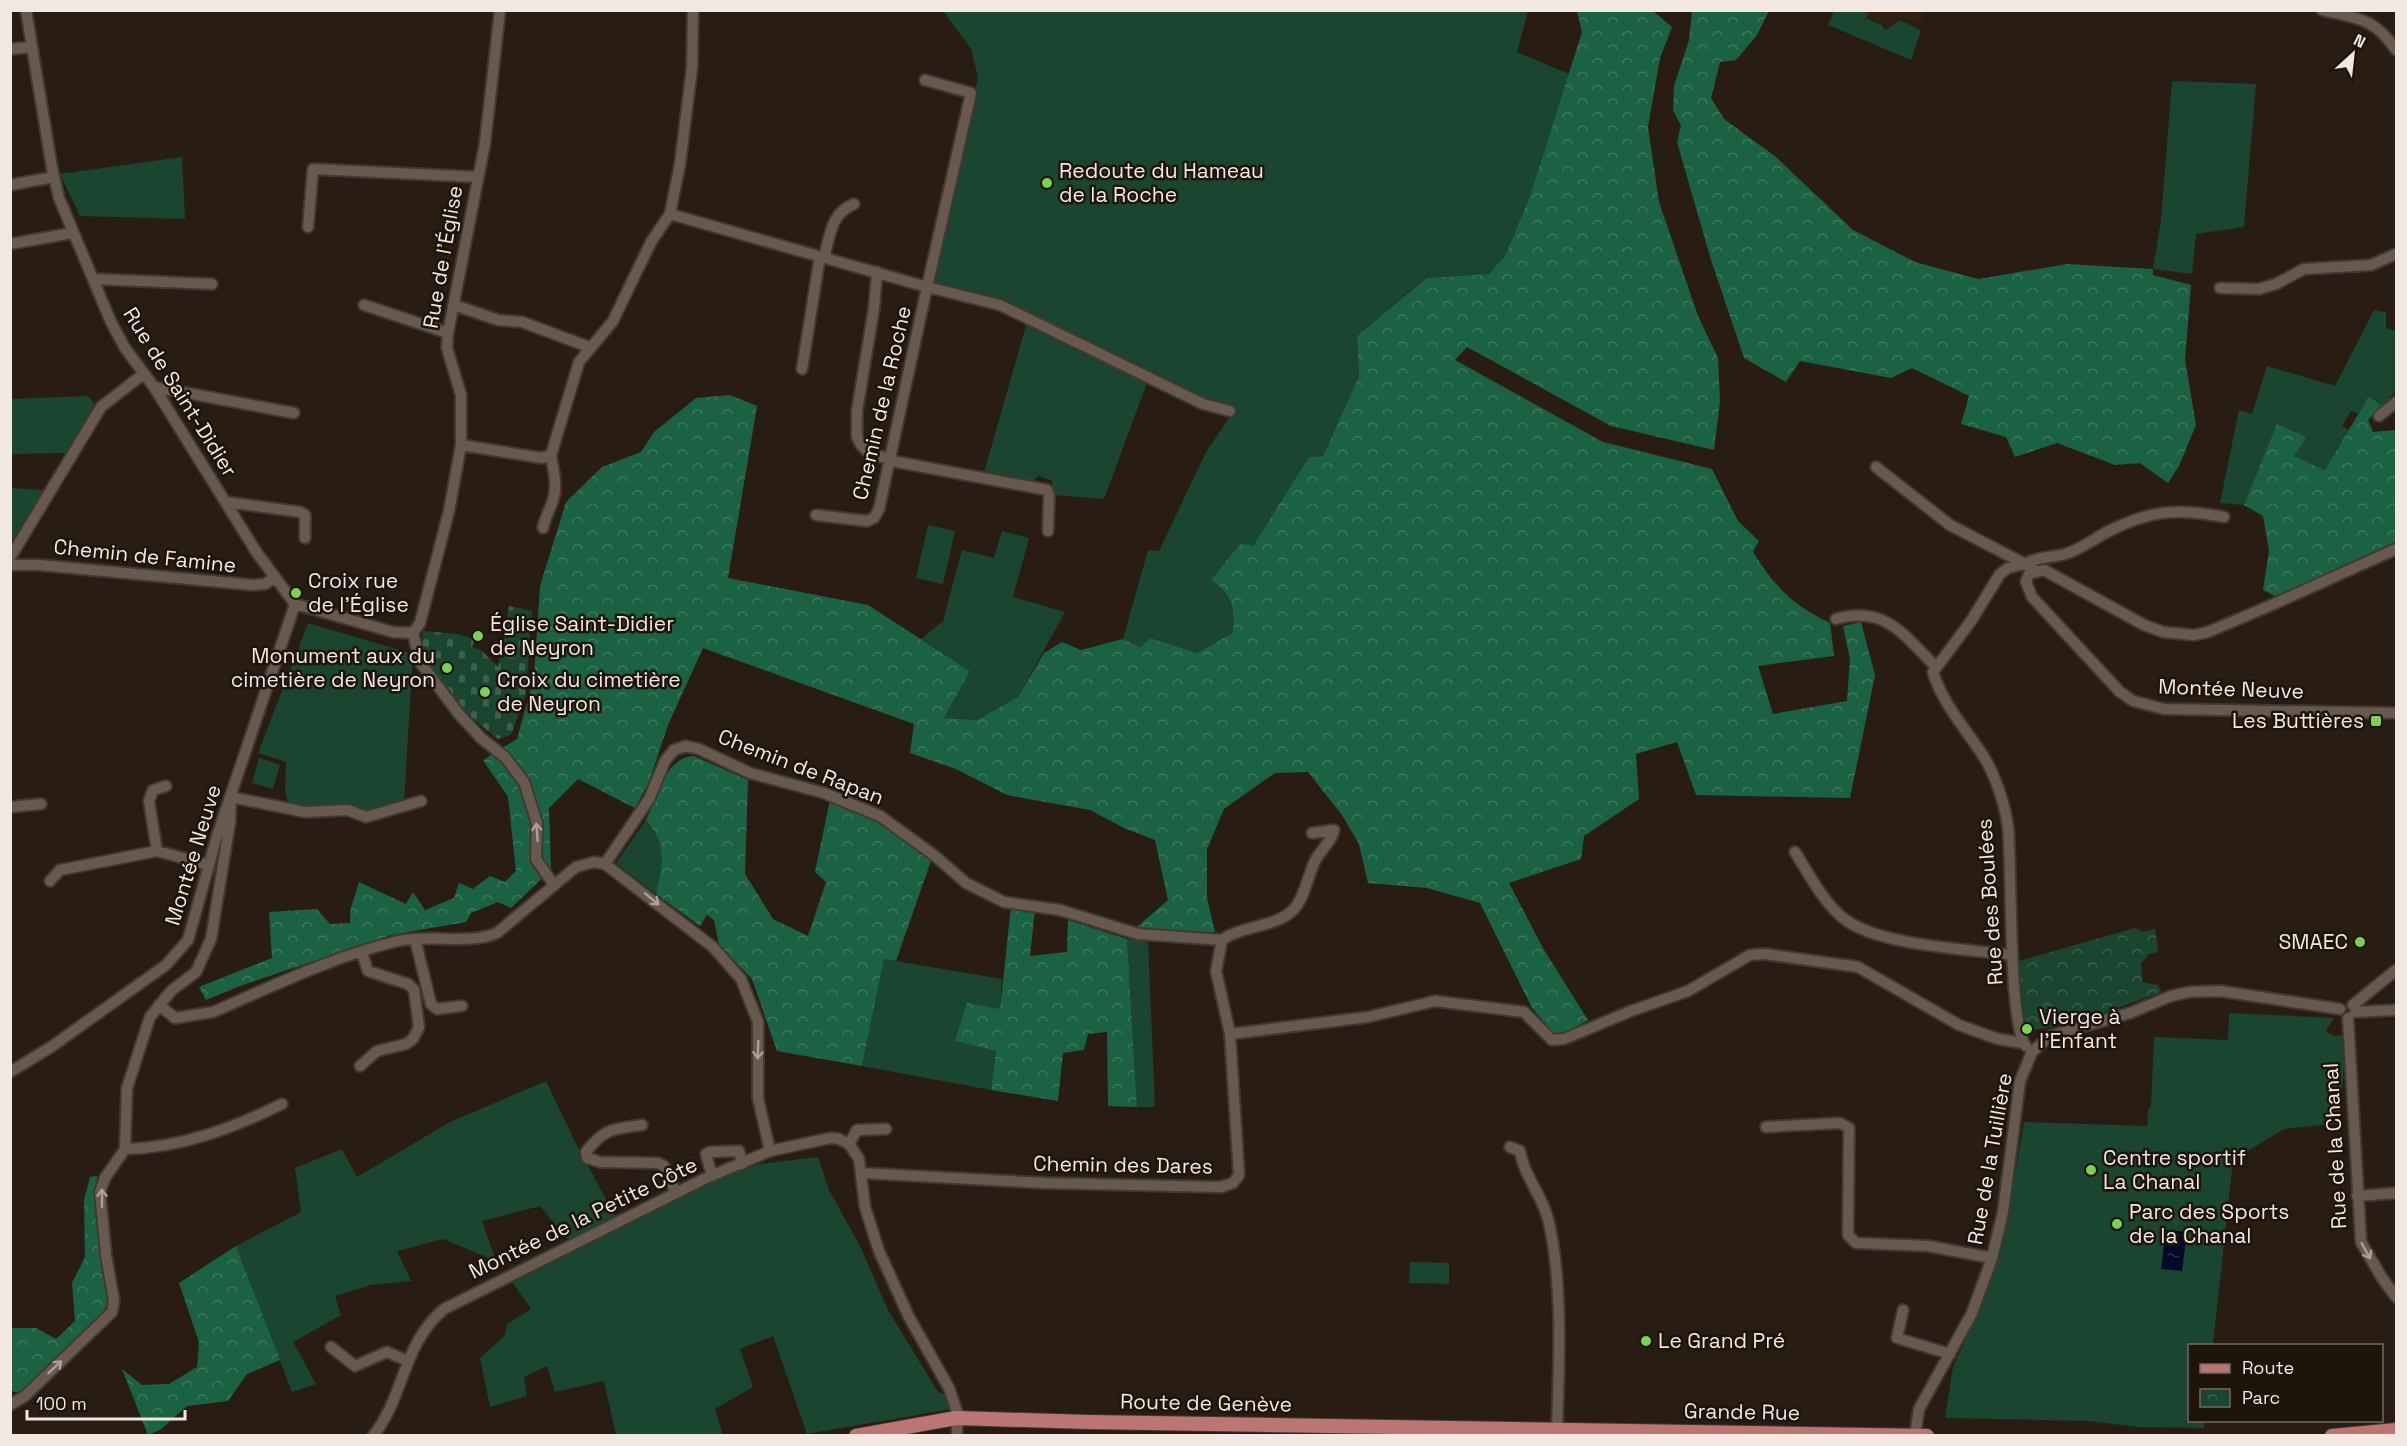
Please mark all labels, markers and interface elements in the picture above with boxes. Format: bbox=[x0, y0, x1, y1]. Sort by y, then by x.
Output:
north arrow bbox=[2323, 24, 2383, 84]
text: N bbox=[2350, 29, 2369, 53]
place label: Redoute du Hameau de la Roche bbox=[1059, 157, 1264, 208]
marker: Redoute du Hameau de la Roche bbox=[1040, 176, 1054, 190]
street label: Rue de l'Église bbox=[417, 183, 468, 331]
street label: Rue de Saint-Didier bbox=[117, 302, 244, 482]
street label: Chemin de la Roche bbox=[846, 303, 917, 503]
street label: Chemin de Famine bbox=[52, 532, 238, 579]
place label: Croix rue de l'Église bbox=[308, 567, 409, 618]
marker: Croix rue de l'Église bbox=[289, 586, 303, 600]
place label: Église Saint-Didier de Neyron bbox=[490, 610, 674, 661]
marker: Église Saint-Didier de Neyron bbox=[471, 629, 485, 643]
place label: Monument aux du cimetière de Neyron bbox=[231, 642, 435, 693]
marker: Monument aux du cimetière de Neyron bbox=[440, 661, 454, 675]
place label: Croix du cimetière de Neyron bbox=[497, 666, 681, 717]
street label: Montée Neuve bbox=[2158, 672, 2304, 705]
marker: Croix du cimetière de Neyron bbox=[478, 685, 492, 699]
place label: Les Buttières bbox=[2232, 707, 2364, 734]
marker: Les Buttières bbox=[2369, 714, 2383, 728]
street label: Chemin de Rapan bbox=[714, 722, 888, 811]
street label: Montée Neuve bbox=[158, 781, 227, 929]
street label: Rue des Boulées bbox=[1970, 818, 2009, 986]
one-way arrow bbox=[531, 823, 542, 843]
one-way arrow bbox=[644, 893, 660, 906]
place label: SMAEC bbox=[2278, 928, 2348, 955]
marker: SMAEC bbox=[2353, 935, 2367, 949]
place label: Vierge à l’Enfant bbox=[2039, 1003, 2121, 1054]
marker: Vierge à l’Enfant bbox=[2020, 1022, 2034, 1036]
one-way arrow bbox=[753, 1040, 764, 1060]
street label: Rue de la Chanal bbox=[2317, 1062, 2352, 1230]
street label: Rue de la Tuillière bbox=[1961, 1071, 2018, 1247]
place label: Centre sportif La Chanal bbox=[2103, 1144, 2246, 1195]
street label: Chemin des Dares bbox=[1033, 1149, 1213, 1180]
street label: Montée de la Petite Côte bbox=[464, 1150, 702, 1285]
marker: Centre sportif La Chanal bbox=[2084, 1163, 2098, 1177]
one-way arrow bbox=[96, 1188, 108, 1208]
place label: Parc des Sports de la Chanal bbox=[2129, 1198, 2289, 1249]
marker: Parc des Sports de la Chanal bbox=[2110, 1217, 2124, 1231]
one-way arrow bbox=[2361, 1241, 2372, 1259]
place label: Le Grand Pré bbox=[1658, 1327, 1785, 1354]
marker: Le Grand Pré bbox=[1639, 1334, 1653, 1348]
legend bbox=[2188, 1344, 2383, 1422]
text: Route bbox=[2242, 1356, 2294, 1379]
one-way arrow bbox=[47, 1361, 62, 1375]
scale bar bbox=[27, 1383, 184, 1421]
text: Parc bbox=[2242, 1386, 2280, 1409]
street label: Route de Genève bbox=[1120, 1388, 1292, 1417]
text: 100 m bbox=[36, 1392, 87, 1415]
street label: Grande Rue bbox=[1684, 1397, 1800, 1426]

